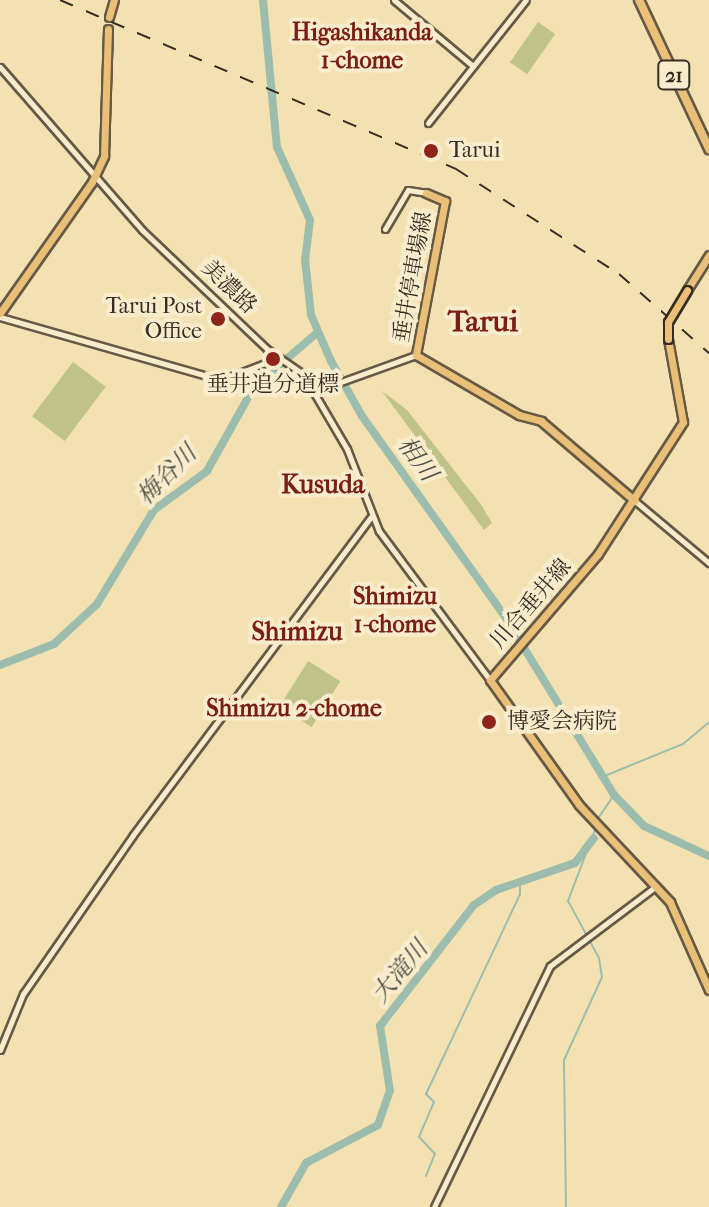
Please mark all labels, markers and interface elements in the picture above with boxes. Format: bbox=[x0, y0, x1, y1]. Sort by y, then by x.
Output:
district label: Higashikanda 1-chome bbox=[292, 19, 432, 75]
road number: 21 bbox=[656, 59, 692, 91]
place label: Tarui bbox=[449, 138, 501, 164]
marker: Tarui bbox=[420, 140, 442, 162]
street label: 垂井停車場線 bbox=[389, 210, 437, 344]
street label: 美濃路 bbox=[196, 255, 262, 319]
place label: Tarui Post Office bbox=[106, 293, 202, 344]
district label: Tarui bbox=[448, 304, 518, 340]
marker: Tarui Post Office bbox=[209, 310, 227, 328]
marker: 垂井追分道標 bbox=[264, 350, 282, 368]
place label: 垂井追分道標 bbox=[207, 372, 339, 398]
water label: 相川 bbox=[391, 431, 443, 487]
water label: 梅谷川 bbox=[131, 439, 203, 511]
district label: Kusuda bbox=[281, 469, 365, 501]
street label: 川合垂井線 bbox=[485, 554, 577, 654]
district label: Shimizu 1-chome bbox=[353, 583, 437, 639]
district label: Shimizu bbox=[251, 616, 343, 648]
district label: Shimizu 2-chome bbox=[206, 695, 382, 723]
place label: 博愛会病院 bbox=[507, 709, 617, 735]
marker: 博愛会病院 bbox=[478, 711, 500, 733]
water label: 大滝川 bbox=[366, 935, 434, 1009]

